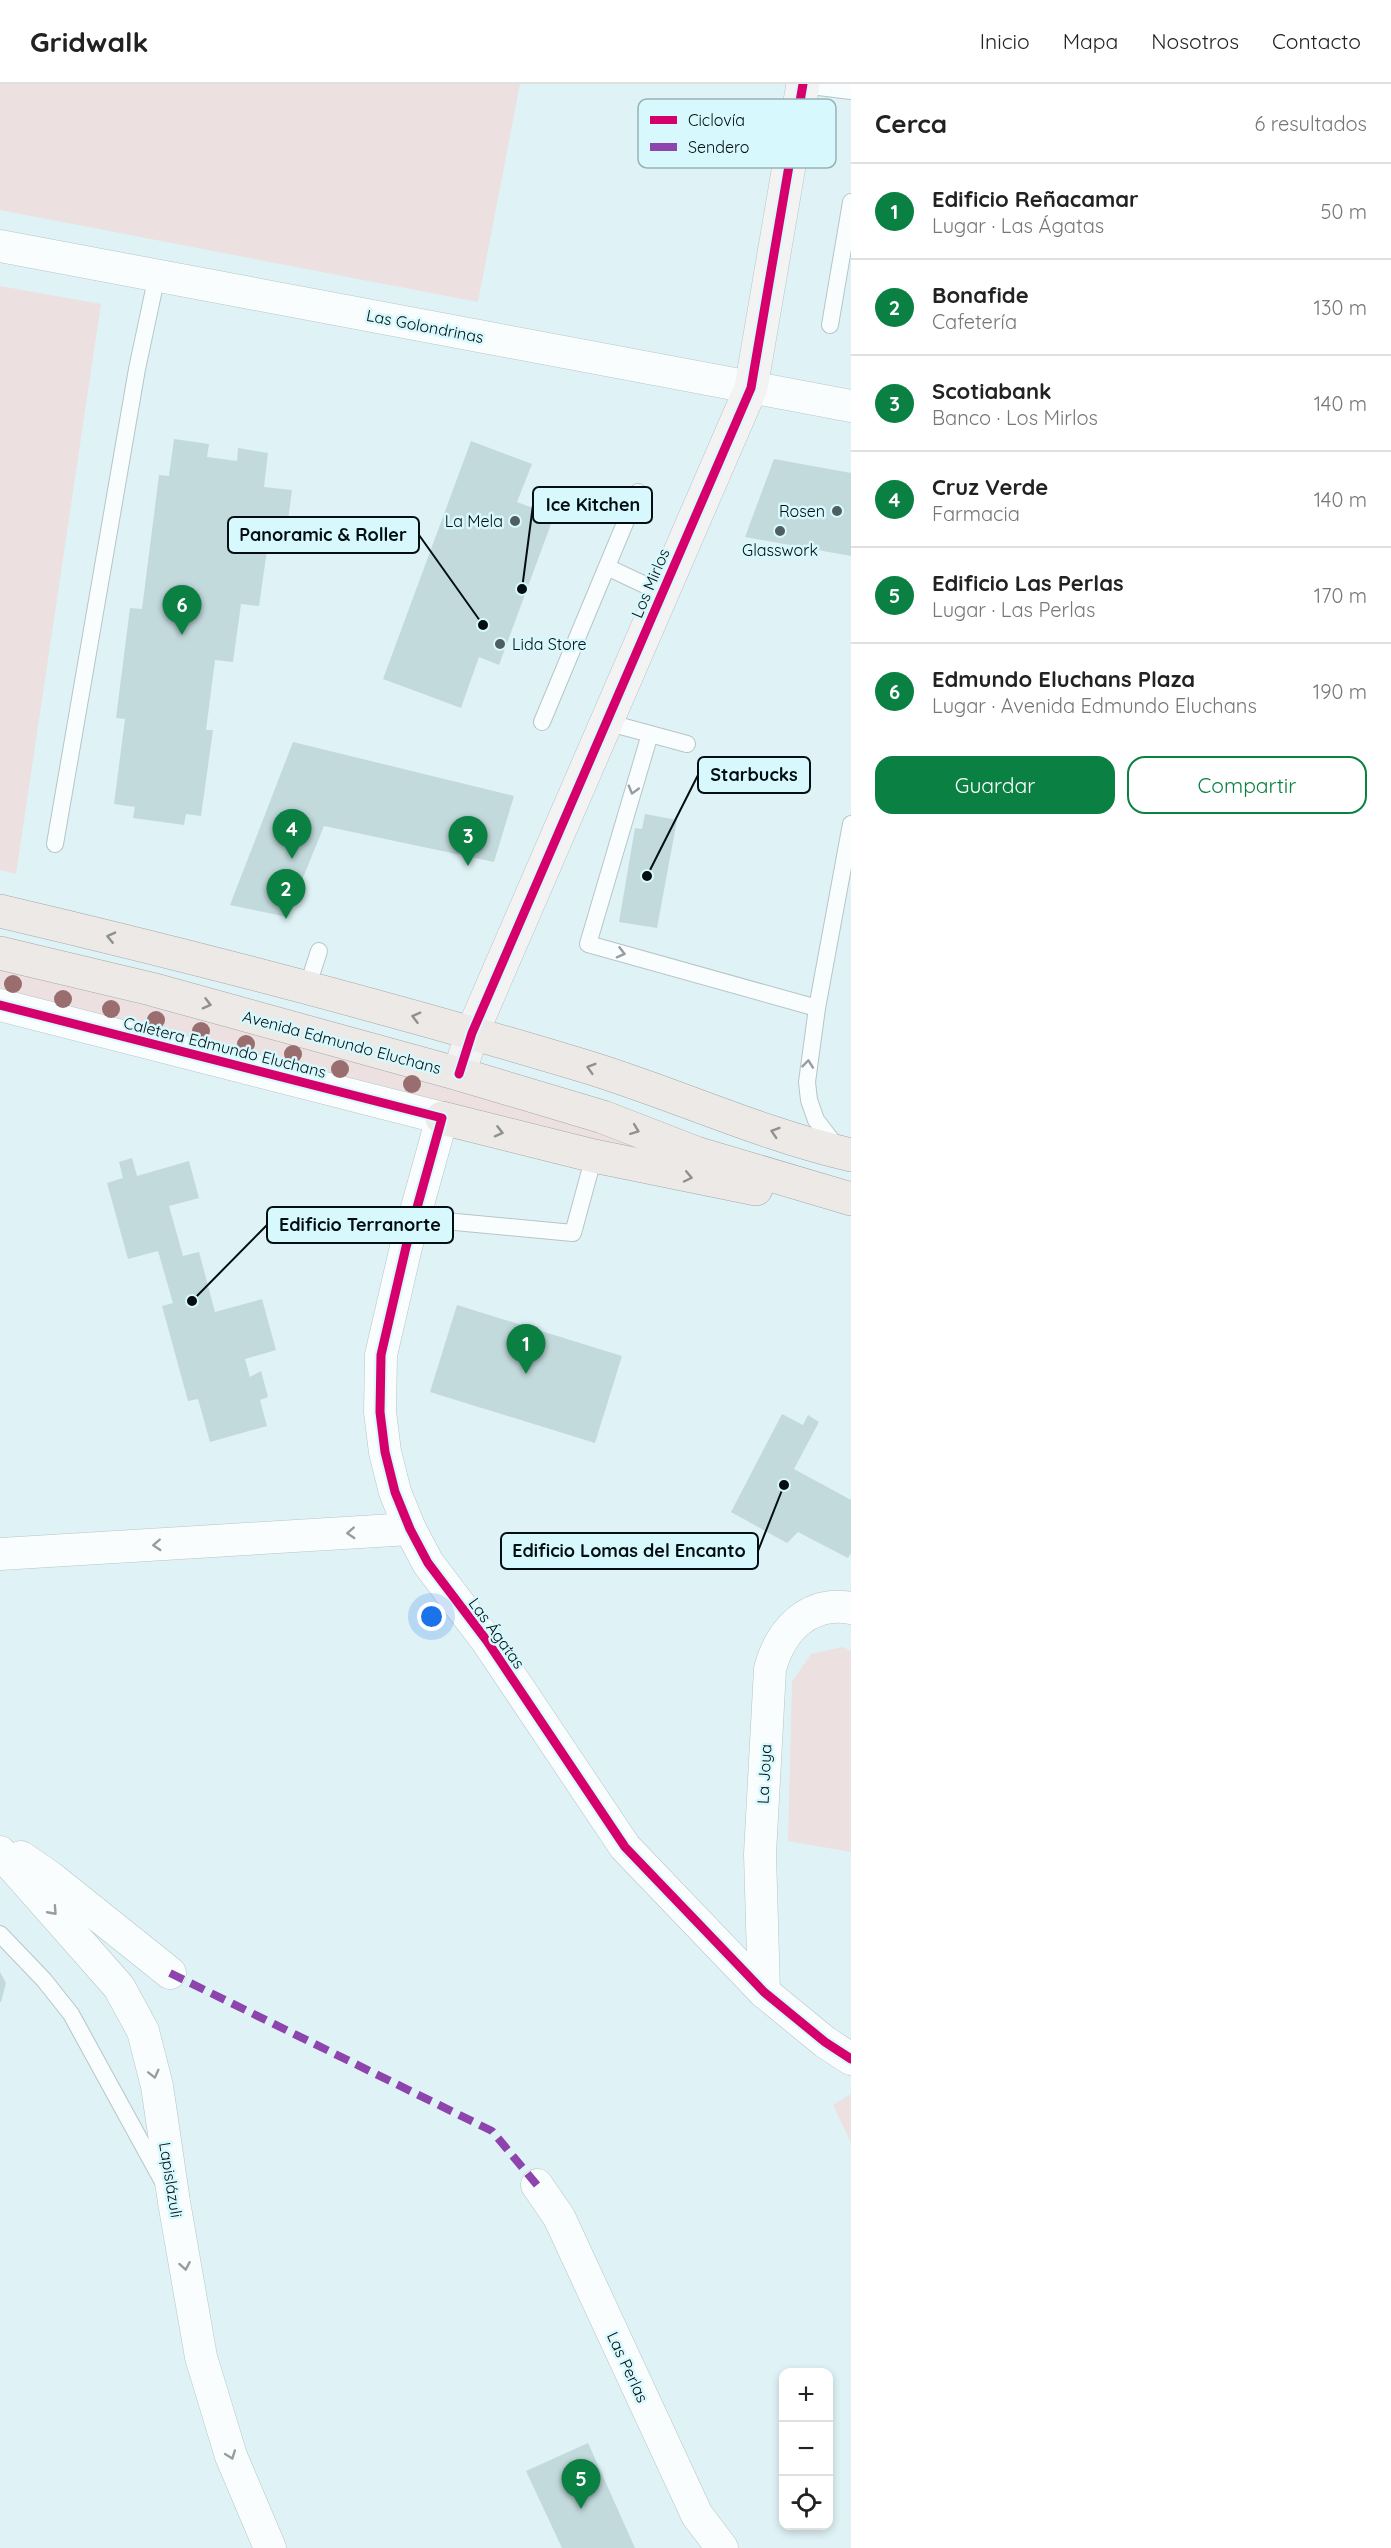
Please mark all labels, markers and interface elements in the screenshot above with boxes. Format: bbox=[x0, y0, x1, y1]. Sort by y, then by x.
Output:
text: Gridwalk bbox=[30, 24, 149, 59]
text: Inicio bbox=[980, 28, 1030, 54]
text: Mapa bbox=[1063, 28, 1118, 54]
text: Nosotros bbox=[1151, 28, 1239, 54]
text: Contacto bbox=[1272, 28, 1361, 54]
legend bbox=[638, 99, 836, 168]
text: Cerca bbox=[875, 107, 947, 140]
text: Ciclovía bbox=[688, 110, 745, 130]
text: 6 resultados bbox=[1254, 111, 1367, 136]
text: Sendero bbox=[688, 137, 750, 157]
text: Edificio Reñacamar bbox=[932, 185, 1139, 213]
text: 1 bbox=[891, 199, 898, 224]
text: 50 m bbox=[1321, 199, 1367, 224]
text: Lugar · Las Ágatas bbox=[932, 213, 1104, 238]
text: Bonafide bbox=[932, 281, 1029, 309]
text: 2 bbox=[889, 295, 900, 320]
text: 130 m bbox=[1314, 295, 1367, 320]
street label: Las Golondrinas bbox=[365, 305, 485, 347]
text: Cafetería bbox=[932, 309, 1017, 334]
text: Scotiabank bbox=[932, 377, 1052, 405]
text: 3 bbox=[889, 391, 900, 416]
text: 140 m bbox=[1314, 391, 1367, 416]
text: Banco · Los Mirlos bbox=[932, 405, 1098, 430]
text: Cruz Verde bbox=[932, 473, 1048, 501]
callout: Ice Kitchen bbox=[533, 487, 652, 523]
text: 4 bbox=[889, 487, 900, 512]
text: 140 m bbox=[1314, 487, 1367, 512]
text: Ice Kitchen bbox=[546, 493, 640, 516]
place label: Rosen bbox=[779, 501, 825, 521]
text: Farmacia bbox=[932, 501, 1020, 526]
marker: Rosen bbox=[830, 504, 844, 518]
place label: La Mela bbox=[445, 511, 503, 531]
marker: La Mela bbox=[508, 514, 522, 528]
callout: Panoramic & Roller bbox=[228, 517, 419, 553]
text: Panoramic & Roller bbox=[239, 523, 407, 546]
marker: Glasswork bbox=[773, 524, 787, 538]
place label: Glasswork bbox=[742, 540, 818, 560]
street label: Los Mirlos bbox=[626, 545, 674, 621]
text: Edificio Las Perlas bbox=[932, 569, 1124, 597]
text: 5 bbox=[889, 583, 900, 608]
text: 170 m bbox=[1314, 583, 1367, 608]
pin: 6 bbox=[162, 586, 201, 635]
text: Lugar · Las Perlas bbox=[932, 597, 1095, 622]
place label: Lida Store bbox=[512, 634, 587, 654]
marker: Lida Store bbox=[493, 637, 507, 651]
text: Edmundo Eluchans Plaza bbox=[932, 665, 1195, 693]
text: 6 bbox=[889, 679, 900, 704]
text: 190 m bbox=[1313, 679, 1367, 704]
text: Lugar · Avenida Edmundo Eluchans bbox=[932, 693, 1257, 718]
button: Guardar bbox=[875, 756, 1115, 814]
button: Compartir bbox=[1127, 756, 1367, 814]
callout: Starbucks bbox=[698, 757, 810, 793]
text: Starbucks bbox=[710, 763, 798, 786]
one-way arrow bbox=[628, 784, 640, 795]
pin: 4 bbox=[272, 810, 312, 859]
pin: 3 bbox=[448, 816, 488, 866]
pin: 2 bbox=[266, 870, 306, 919]
one-way arrow bbox=[106, 931, 116, 944]
one-way arrow bbox=[615, 946, 626, 958]
one-way arrow bbox=[202, 997, 212, 1010]
street label: Avenida Edmundo Eluchans bbox=[241, 1006, 443, 1078]
street label: Caletera Edmundo Eluchans bbox=[122, 1012, 328, 1082]
one-way arrow bbox=[411, 1012, 421, 1025]
one-way arrow bbox=[801, 1060, 814, 1069]
one-way arrow bbox=[586, 1063, 597, 1075]
one-way arrow bbox=[629, 1122, 640, 1135]
one-way arrow bbox=[493, 1125, 503, 1138]
one-way arrow bbox=[770, 1127, 781, 1139]
one-way arrow bbox=[683, 1170, 693, 1183]
callout: Edificio Terranorte bbox=[267, 1207, 453, 1243]
text: Edificio Terranorte bbox=[279, 1213, 441, 1236]
pin: 1 bbox=[506, 1324, 546, 1374]
one-way arrow bbox=[347, 1526, 356, 1539]
callout: Edificio Lomas del Encanto bbox=[501, 1533, 758, 1569]
one-way arrow bbox=[152, 1538, 161, 1551]
text: Edificio Lomas del Encanto bbox=[512, 1539, 746, 1562]
street label: Las Ágatas bbox=[465, 1594, 529, 1672]
your location bbox=[417, 1602, 446, 1631]
street label: La Joya bbox=[752, 1743, 776, 1805]
one-way arrow bbox=[46, 1904, 57, 1915]
one-way arrow bbox=[147, 2068, 159, 2078]
street label: Lapislázuli bbox=[155, 2141, 187, 2219]
one-way arrow bbox=[179, 2261, 191, 2271]
street label: Las Perlas bbox=[603, 2329, 653, 2405]
map controls bbox=[779, 2368, 833, 2530]
button: + bbox=[779, 2368, 833, 2422]
button: − bbox=[779, 2422, 833, 2476]
one-way arrow bbox=[224, 2449, 237, 2460]
pin: 5 bbox=[562, 2460, 600, 2509]
button: locate bbox=[779, 2476, 833, 2530]

